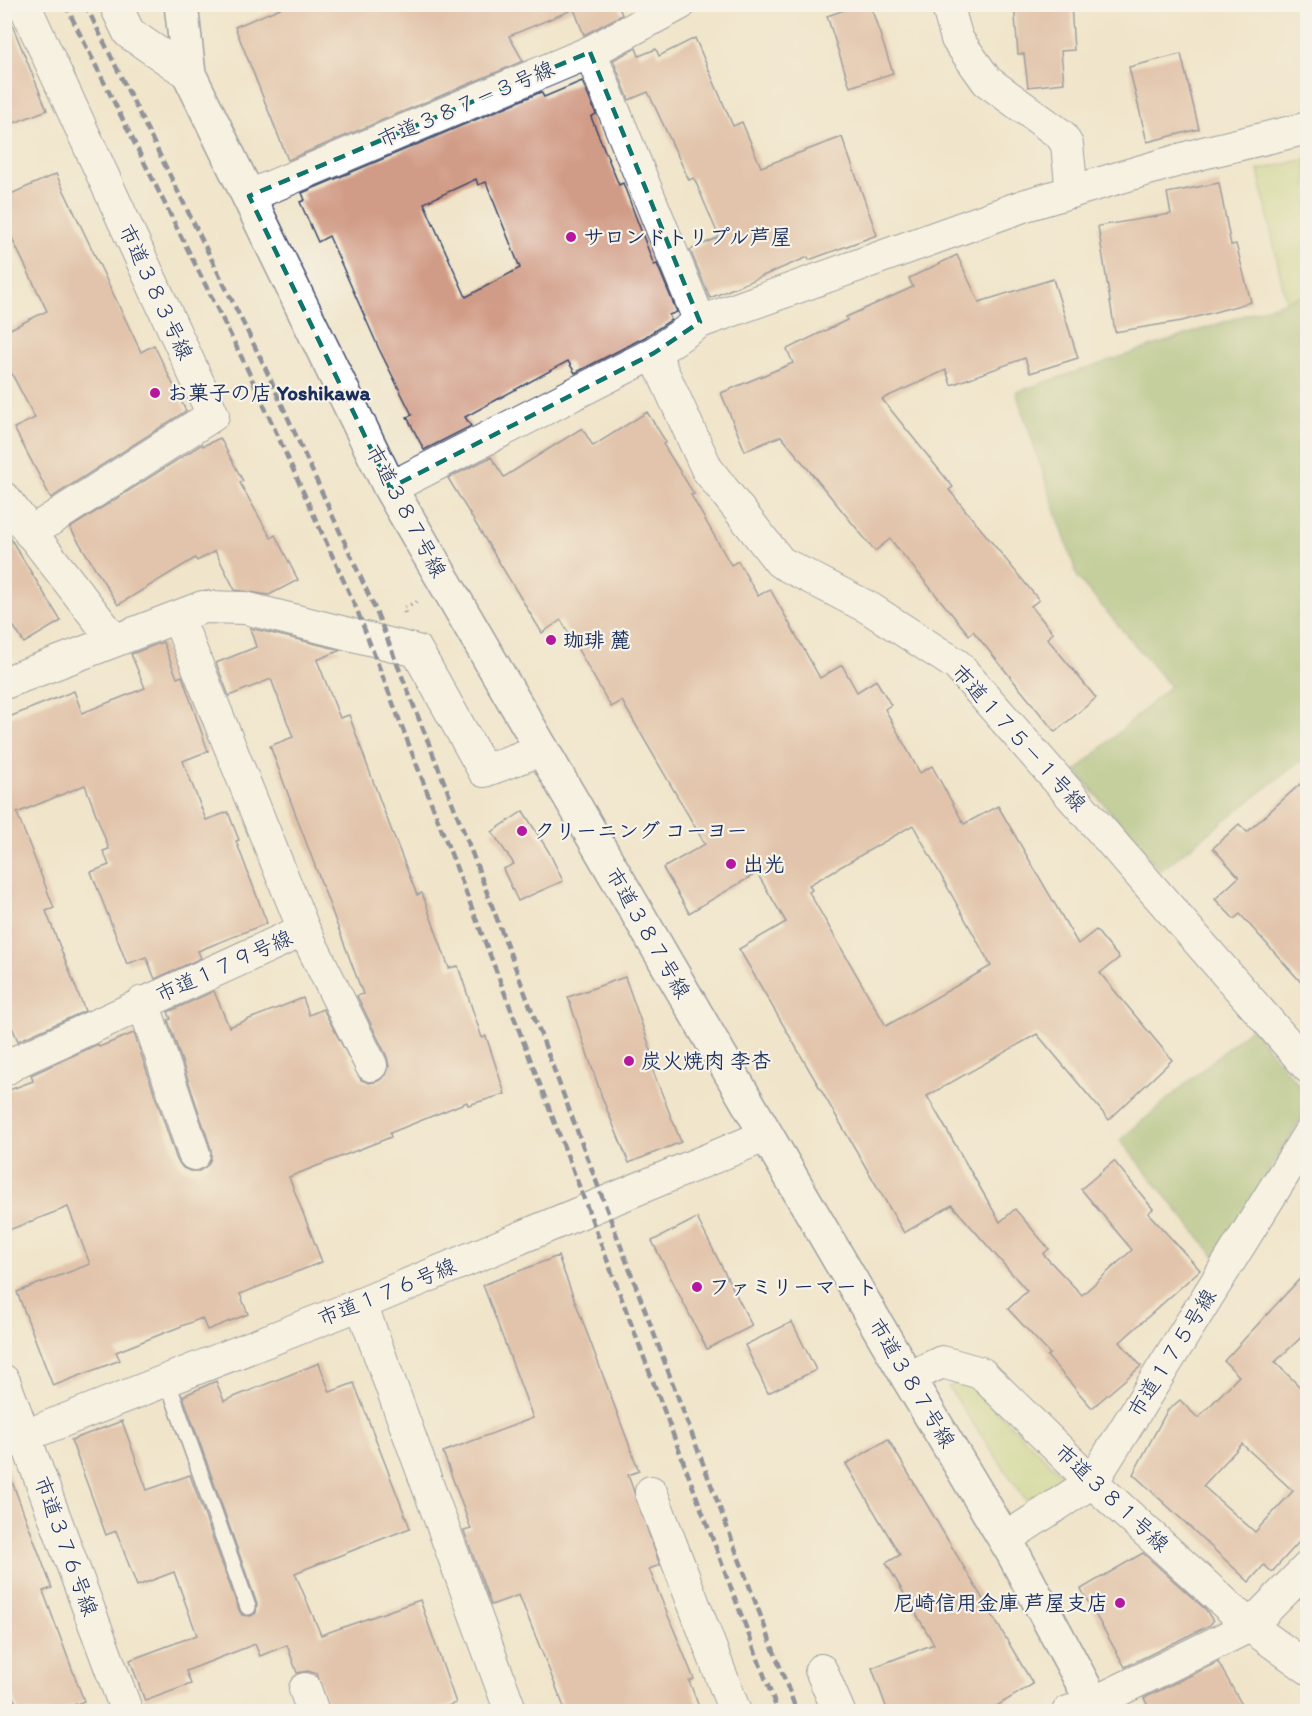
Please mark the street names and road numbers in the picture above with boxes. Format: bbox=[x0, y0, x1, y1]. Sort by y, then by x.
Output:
street label: 市道３８７－３号線 bbox=[374, 55, 558, 152]
street label: 市道３８３号線 bbox=[114, 220, 199, 364]
street label: 市道３８７号線 bbox=[361, 440, 452, 582]
street label: 市道１７５－１号線 bbox=[947, 659, 1092, 816]
street label: 市道３８７号線 bbox=[601, 863, 696, 1003]
street label: 市道１７９号線 bbox=[152, 924, 296, 1007]
street label: 市道１７６号線 bbox=[314, 1252, 460, 1331]
street label: 市道１７５号線 bbox=[1122, 1284, 1221, 1422]
street label: 市道３８７号線 bbox=[864, 1313, 961, 1452]
street label: 市道３８１号線 bbox=[1050, 1438, 1175, 1557]
street label: 市道３７６号線 bbox=[30, 1472, 103, 1619]

